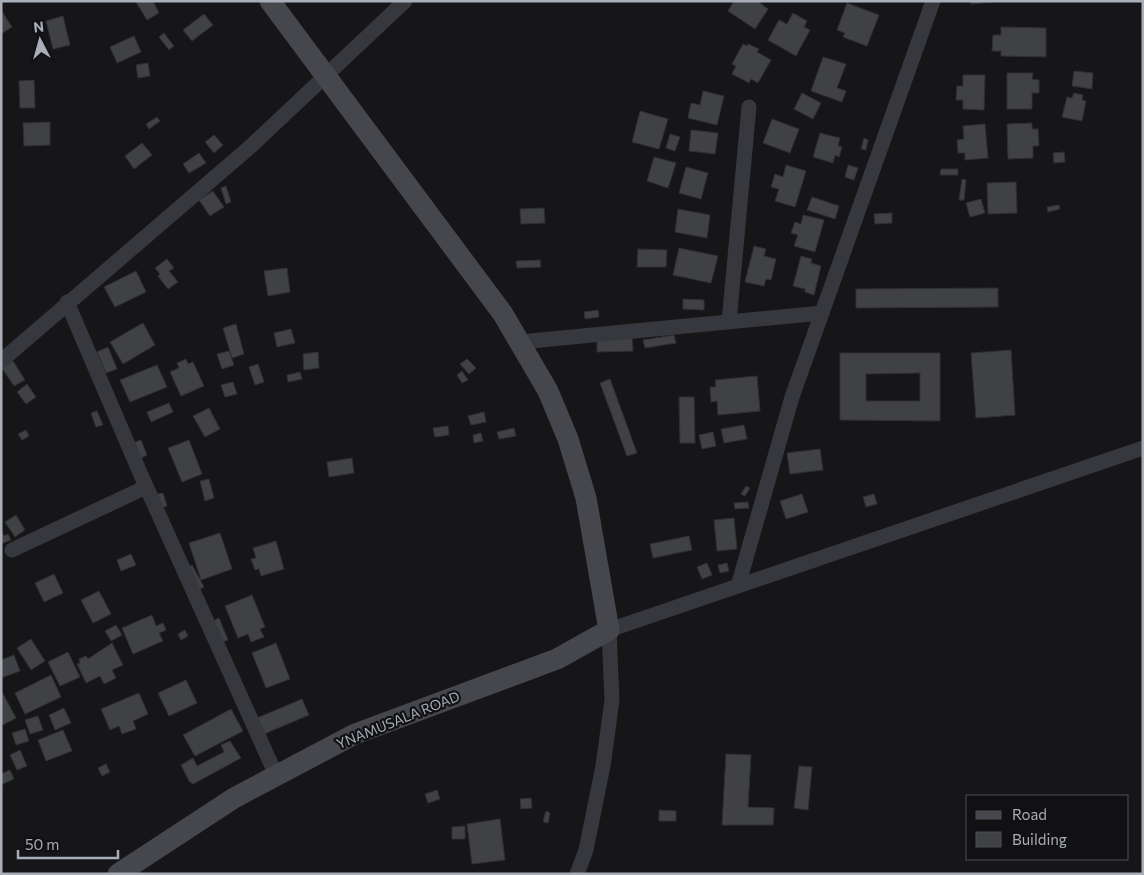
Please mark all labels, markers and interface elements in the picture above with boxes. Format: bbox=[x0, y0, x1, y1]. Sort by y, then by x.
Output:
north arrow bbox=[15, 15, 65, 65]
text: N bbox=[32, 18, 45, 36]
street label: YNAMUSALA ROAD bbox=[334, 687, 462, 752]
legend bbox=[966, 795, 1129, 860]
text: Road bbox=[1012, 805, 1047, 823]
scale bar bbox=[18, 828, 118, 860]
text: Building bbox=[1012, 830, 1067, 848]
text: 50 m bbox=[25, 835, 59, 853]

